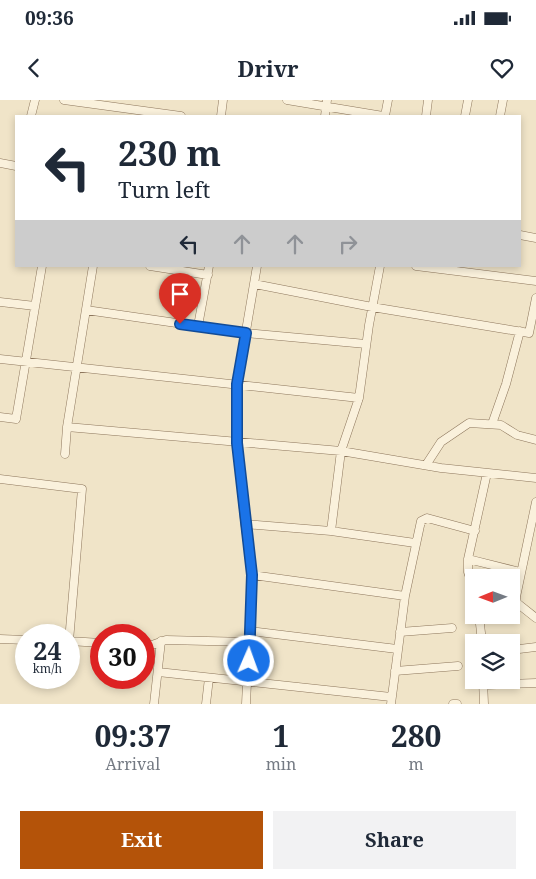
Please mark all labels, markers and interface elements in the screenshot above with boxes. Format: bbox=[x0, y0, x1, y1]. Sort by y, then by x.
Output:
text: 09:36 bbox=[25, 5, 74, 31]
text: Drivr bbox=[238, 53, 298, 83]
icon: back bbox=[20, 54, 48, 82]
icon: heart bbox=[488, 54, 516, 82]
text: 230 m bbox=[118, 129, 221, 176]
icon: left bbox=[35, 135, 100, 200]
text: Turn left bbox=[118, 174, 210, 204]
icon: left bbox=[175, 230, 203, 258]
icon: ahead bbox=[228, 230, 256, 258]
icon: ahead bbox=[281, 230, 309, 258]
icon: right bbox=[334, 230, 362, 258]
pin bbox=[159, 273, 201, 324]
icon: arrive bbox=[166, 280, 194, 308]
north arrow bbox=[465, 569, 520, 624]
map controls bbox=[465, 569, 520, 689]
speed limit sign: 30 bbox=[90, 624, 155, 689]
text: 24 bbox=[33, 633, 62, 667]
position arrow bbox=[222, 634, 274, 686]
button: layers bbox=[465, 634, 520, 689]
text: km/h bbox=[33, 660, 62, 677]
text: 09:37 bbox=[94, 715, 171, 756]
text: 1 bbox=[273, 715, 289, 756]
text: 280 bbox=[391, 715, 442, 756]
text: Arrival bbox=[106, 753, 160, 775]
text: min bbox=[266, 753, 296, 775]
text: m bbox=[409, 753, 424, 775]
button: Exit bbox=[20, 811, 263, 869]
button: Share bbox=[273, 811, 516, 869]

